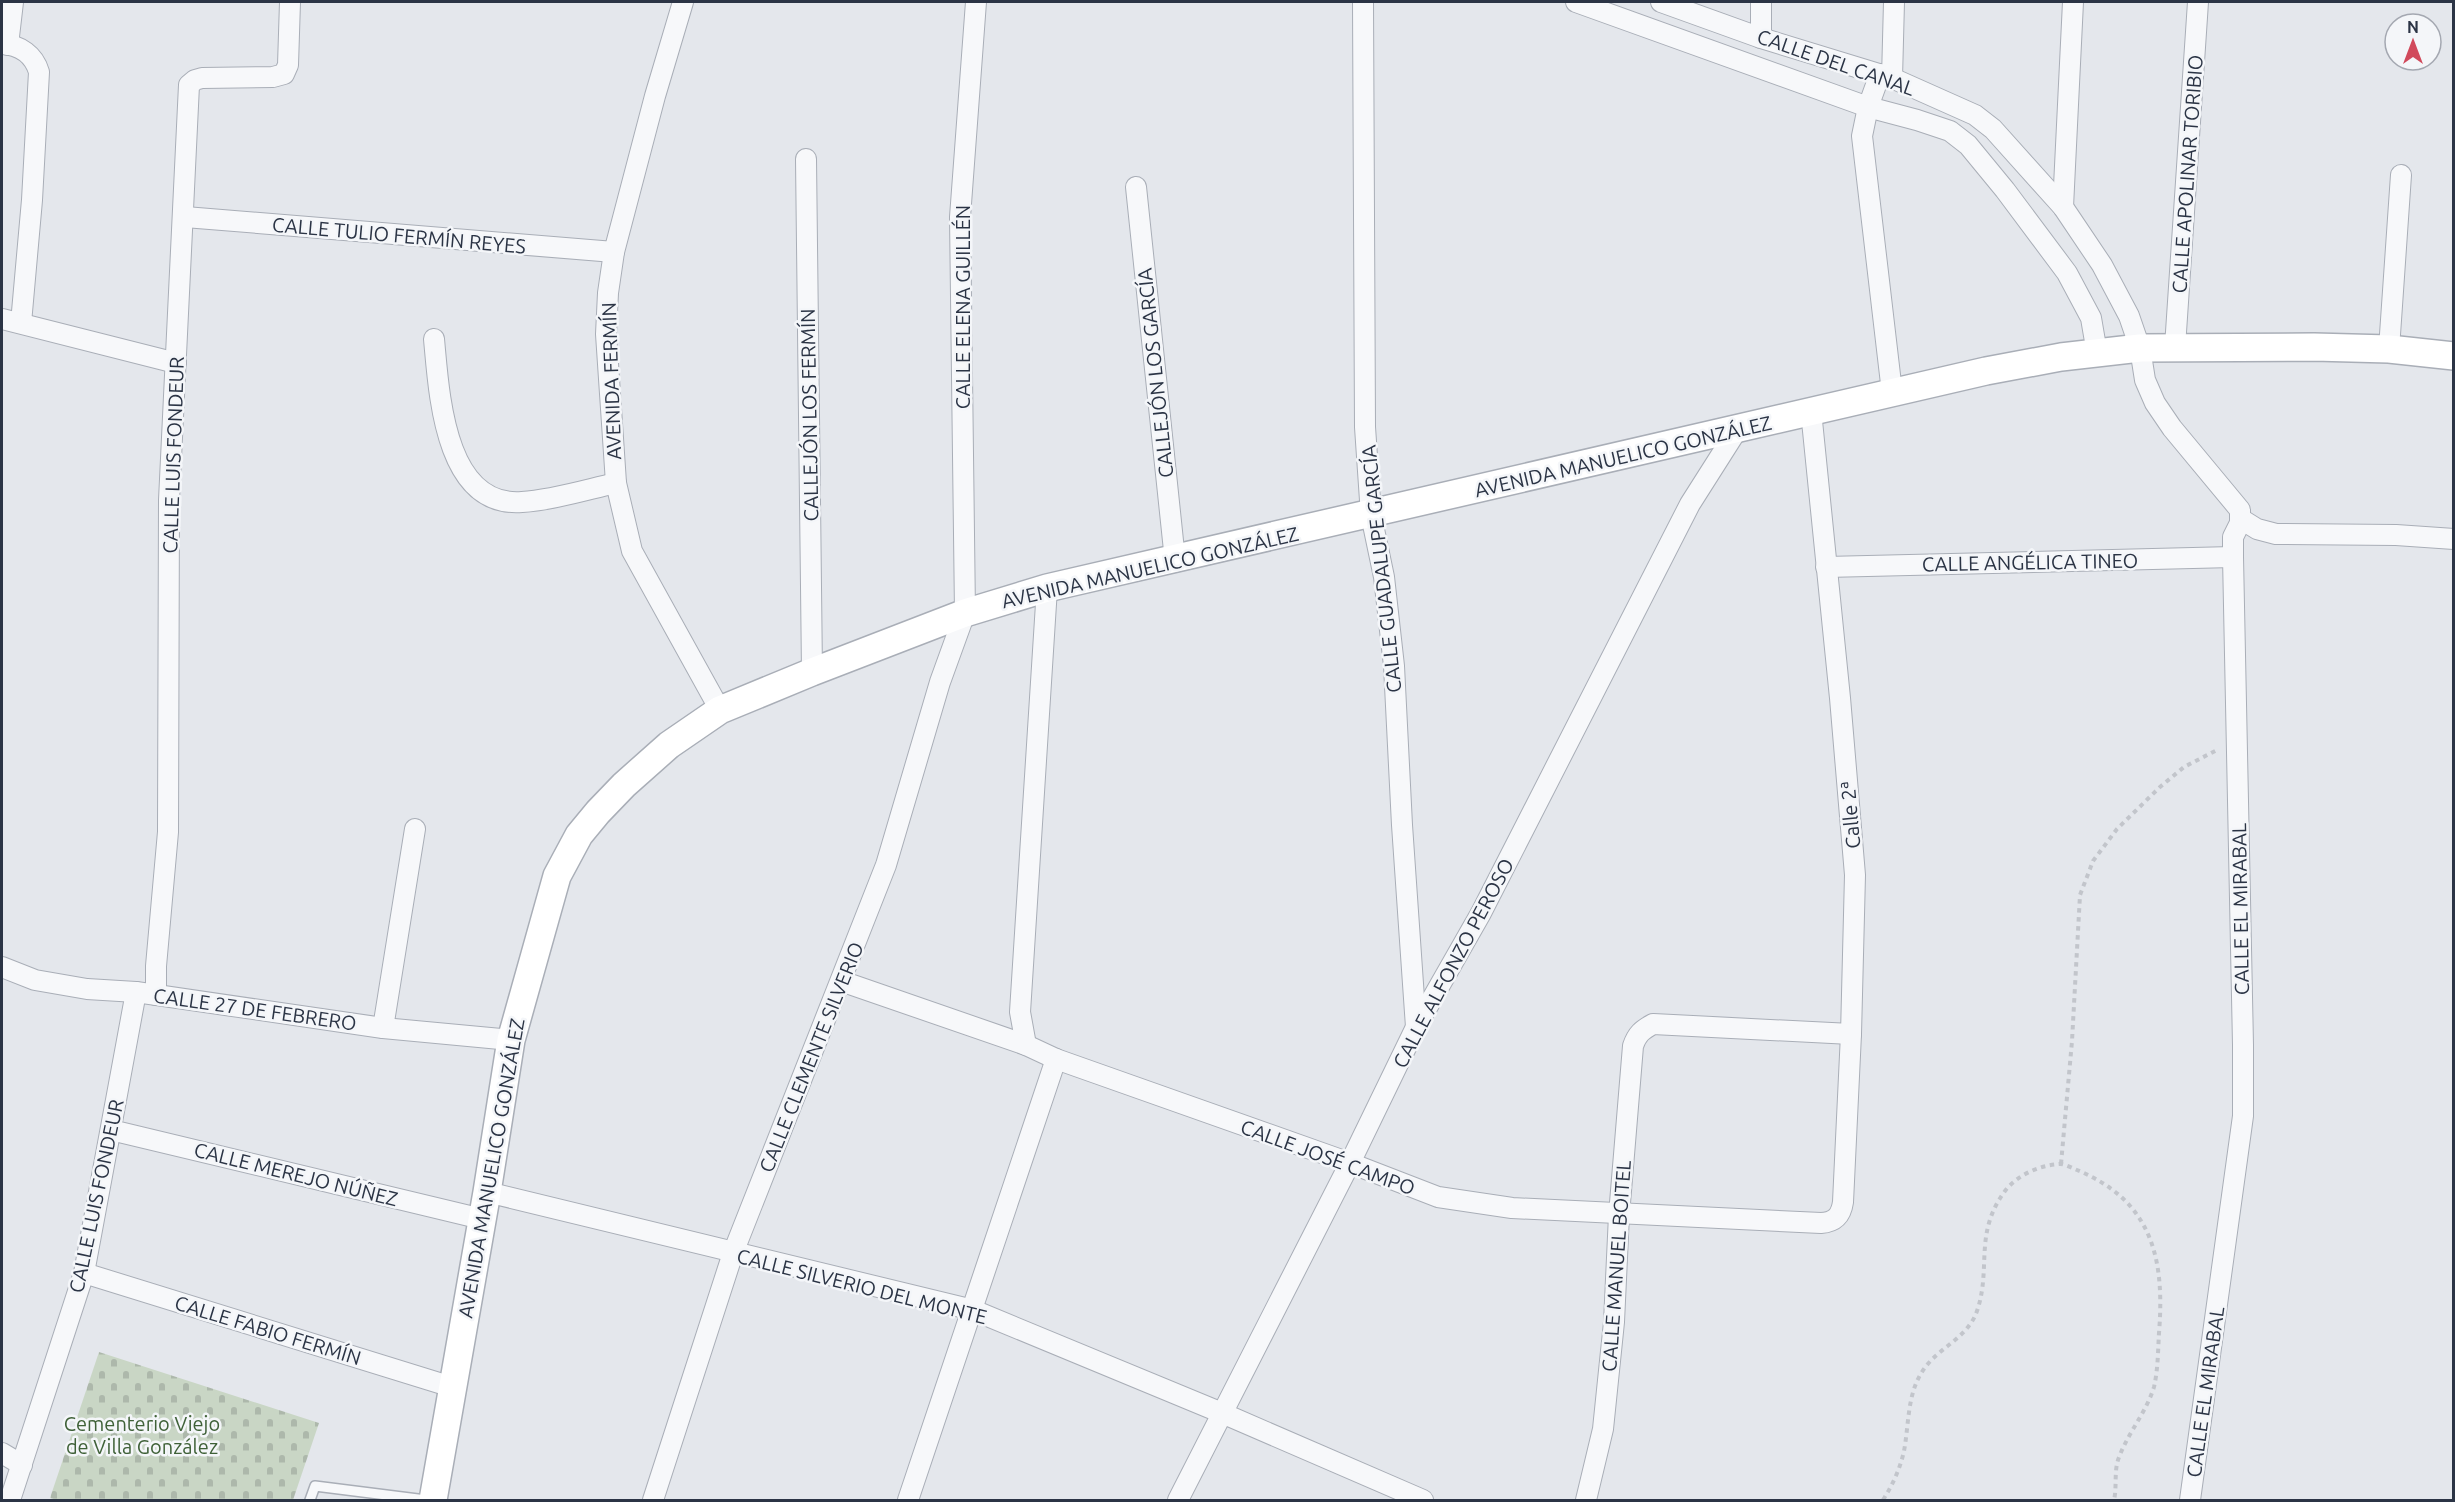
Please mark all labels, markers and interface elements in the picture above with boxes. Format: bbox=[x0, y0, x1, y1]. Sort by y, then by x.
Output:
north arrow bbox=[2383, 12, 2443, 72]
text: N bbox=[2407, 18, 2419, 36]
street label: CALLE DEL CANAL bbox=[1754, 24, 1918, 100]
street label: CALLE APOLINAR TORIBIO bbox=[2167, 54, 2207, 294]
street label: CALLE ELENA GUILLÉN bbox=[951, 205, 974, 409]
street label: CALLE TULIO FERMÍN REYES bbox=[271, 212, 527, 258]
street label: CALLEJÓN LOS GARCÍA bbox=[1133, 267, 1177, 479]
street label: AVENIDA FERMÍN bbox=[597, 302, 625, 460]
street label: CALLEJÓN LOS FERMÍN bbox=[796, 308, 822, 522]
street label: CALLE LUIS FONDEUR bbox=[158, 356, 188, 554]
street label: AVENIDA MANUELICO GONZÁLEZ bbox=[1472, 411, 1774, 501]
street label: CALLE GUADALUPE GARCÍA bbox=[1357, 444, 1405, 694]
street label: AVENIDA MANUELICO GONZÁLEZ bbox=[999, 522, 1301, 612]
street label: CALLE ANGÉLICA TINEO bbox=[1922, 549, 2138, 575]
street label: Calle 2ª bbox=[1836, 780, 1864, 850]
street label: CALLE EL MIRABAL bbox=[2227, 823, 2253, 995]
street label: CALLE ALFONZO PEROSO bbox=[1388, 854, 1518, 1072]
street label: CALLE CLEMENTE SILVERIO bbox=[754, 938, 868, 1176]
street label: CALLE 27 DE FEBRERO bbox=[152, 983, 358, 1035]
street label: AVENIDA MANUELICO GONZÁLEZ bbox=[453, 1016, 529, 1320]
street label: CALLE LUIS FONDEUR bbox=[64, 1097, 128, 1295]
street label: CALLE JOSÉ CAMPO bbox=[1238, 1115, 1418, 1199]
street label: CALLE MEREJO NÚÑEZ bbox=[192, 1138, 400, 1210]
street label: CALLE MANUEL BOITEL bbox=[1597, 1159, 1635, 1373]
street label: CALLE SILVERIO DEL MONTE bbox=[734, 1244, 990, 1328]
street label: CALLE FABIO FERMÍN bbox=[172, 1291, 364, 1369]
street label: CALLE EL MIRABAL bbox=[2182, 1305, 2228, 1479]
park label: Cementerio Viejo de Villa González bbox=[64, 1412, 220, 1458]

